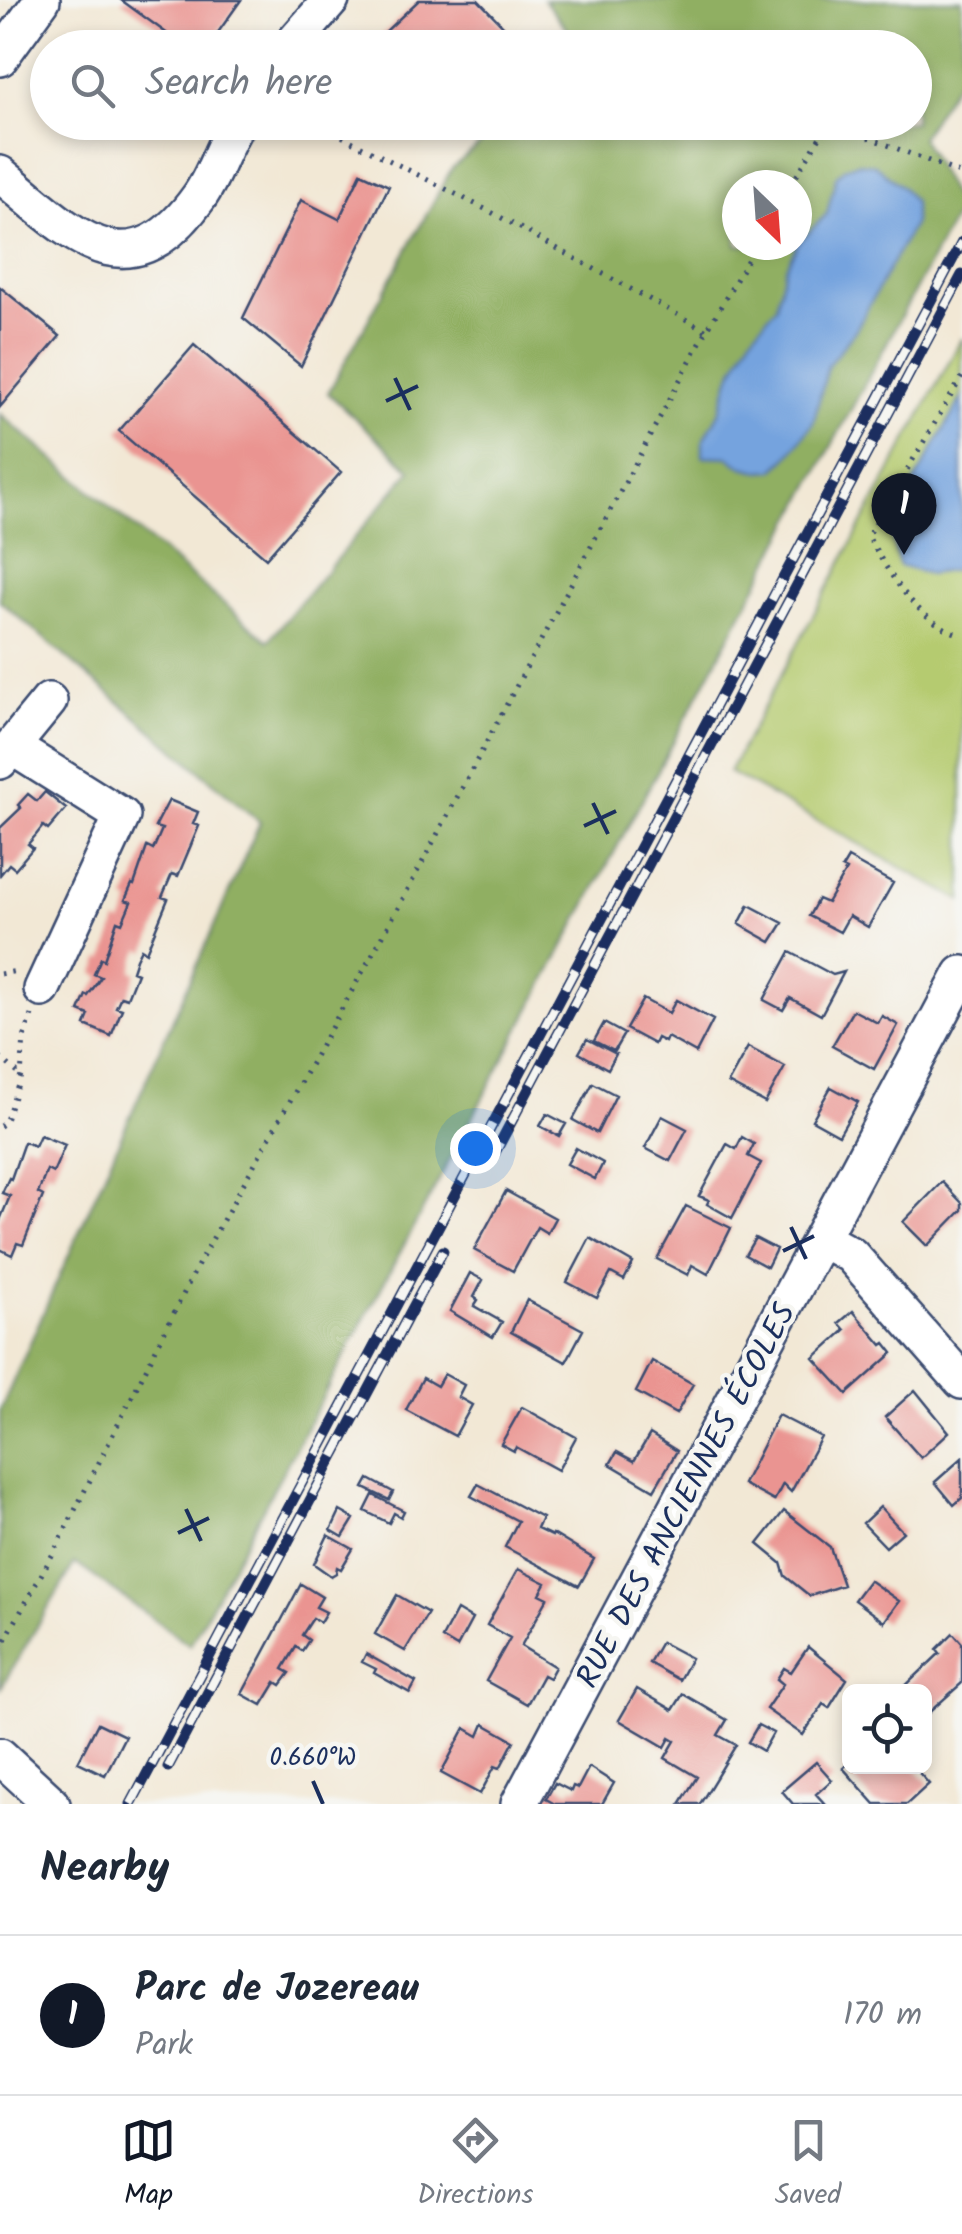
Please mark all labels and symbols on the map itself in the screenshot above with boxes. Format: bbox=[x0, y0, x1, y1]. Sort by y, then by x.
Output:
north arrow bbox=[722, 170, 812, 260]
pin: 1 bbox=[872, 472, 936, 555]
your location bbox=[450, 1123, 501, 1174]
street label: RUE DES ANCIENNES ÉCOLES bbox=[564, 1294, 811, 1698]
text: 0.660°W bbox=[270, 1738, 356, 1778]

